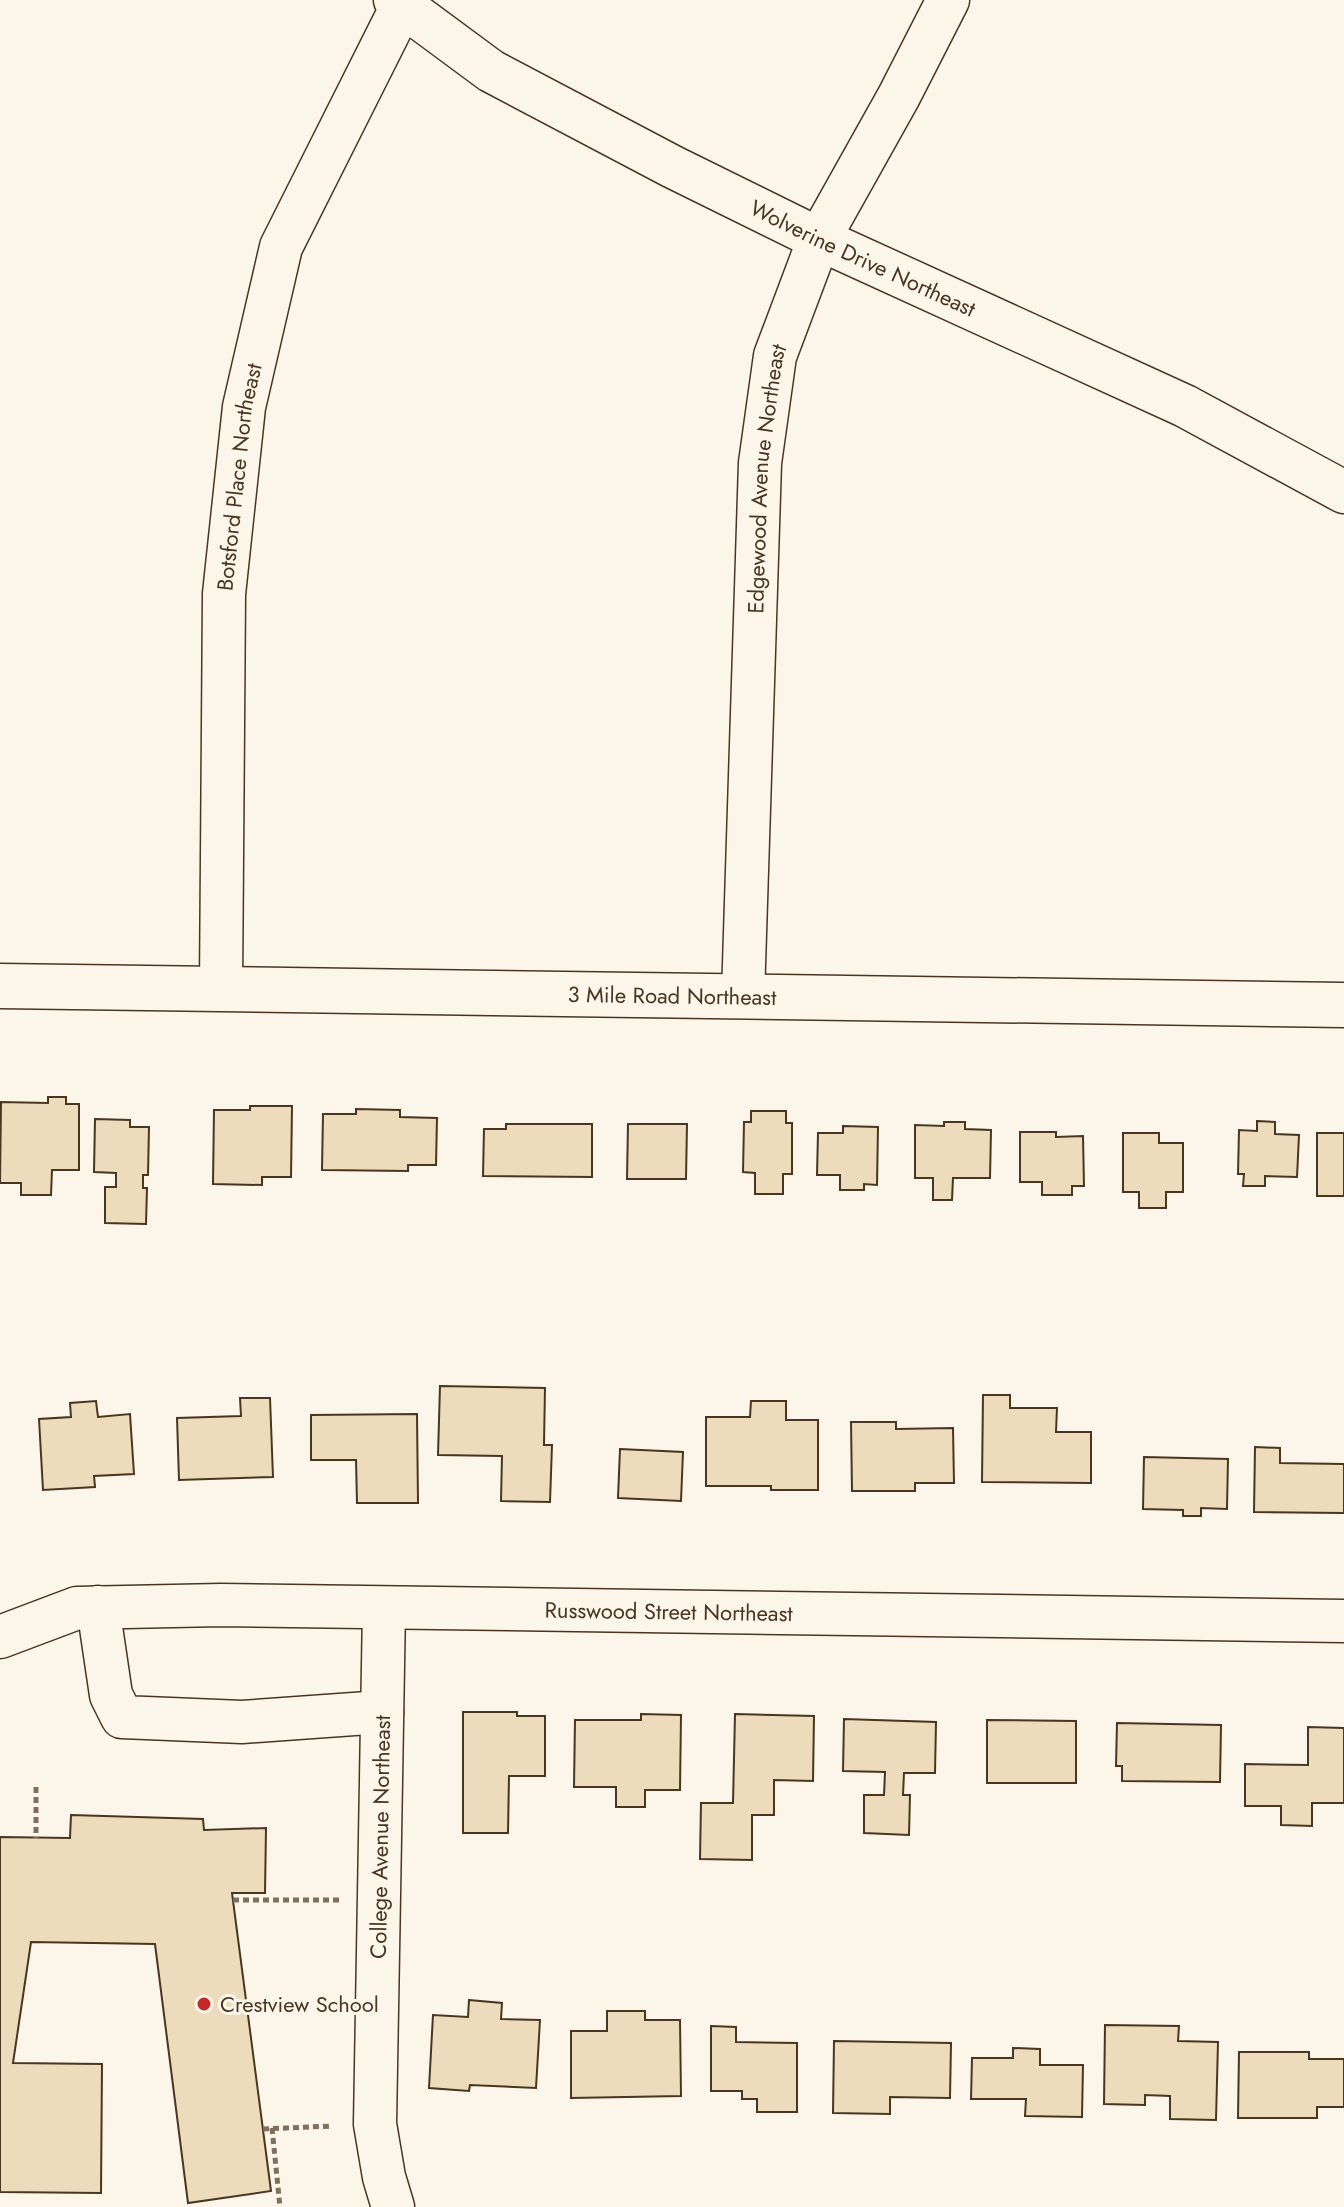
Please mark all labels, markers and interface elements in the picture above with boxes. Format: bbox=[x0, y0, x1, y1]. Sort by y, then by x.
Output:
street label: Wolverine Drive Northeast bbox=[745, 192, 982, 325]
street label: Edgewood Avenue Northeast bbox=[739, 338, 794, 614]
street label: Botsford Place Northeast bbox=[208, 359, 270, 592]
street label: 3 Mile Road Northeast bbox=[567, 978, 777, 1013]
street label: Russwood Street Northeast bbox=[544, 1594, 794, 1629]
street label: College Avenue Northeast bbox=[362, 1714, 398, 1959]
place label: Crestview School bbox=[220, 1988, 379, 2020]
marker: Crestview School bbox=[195, 1995, 213, 2013]

